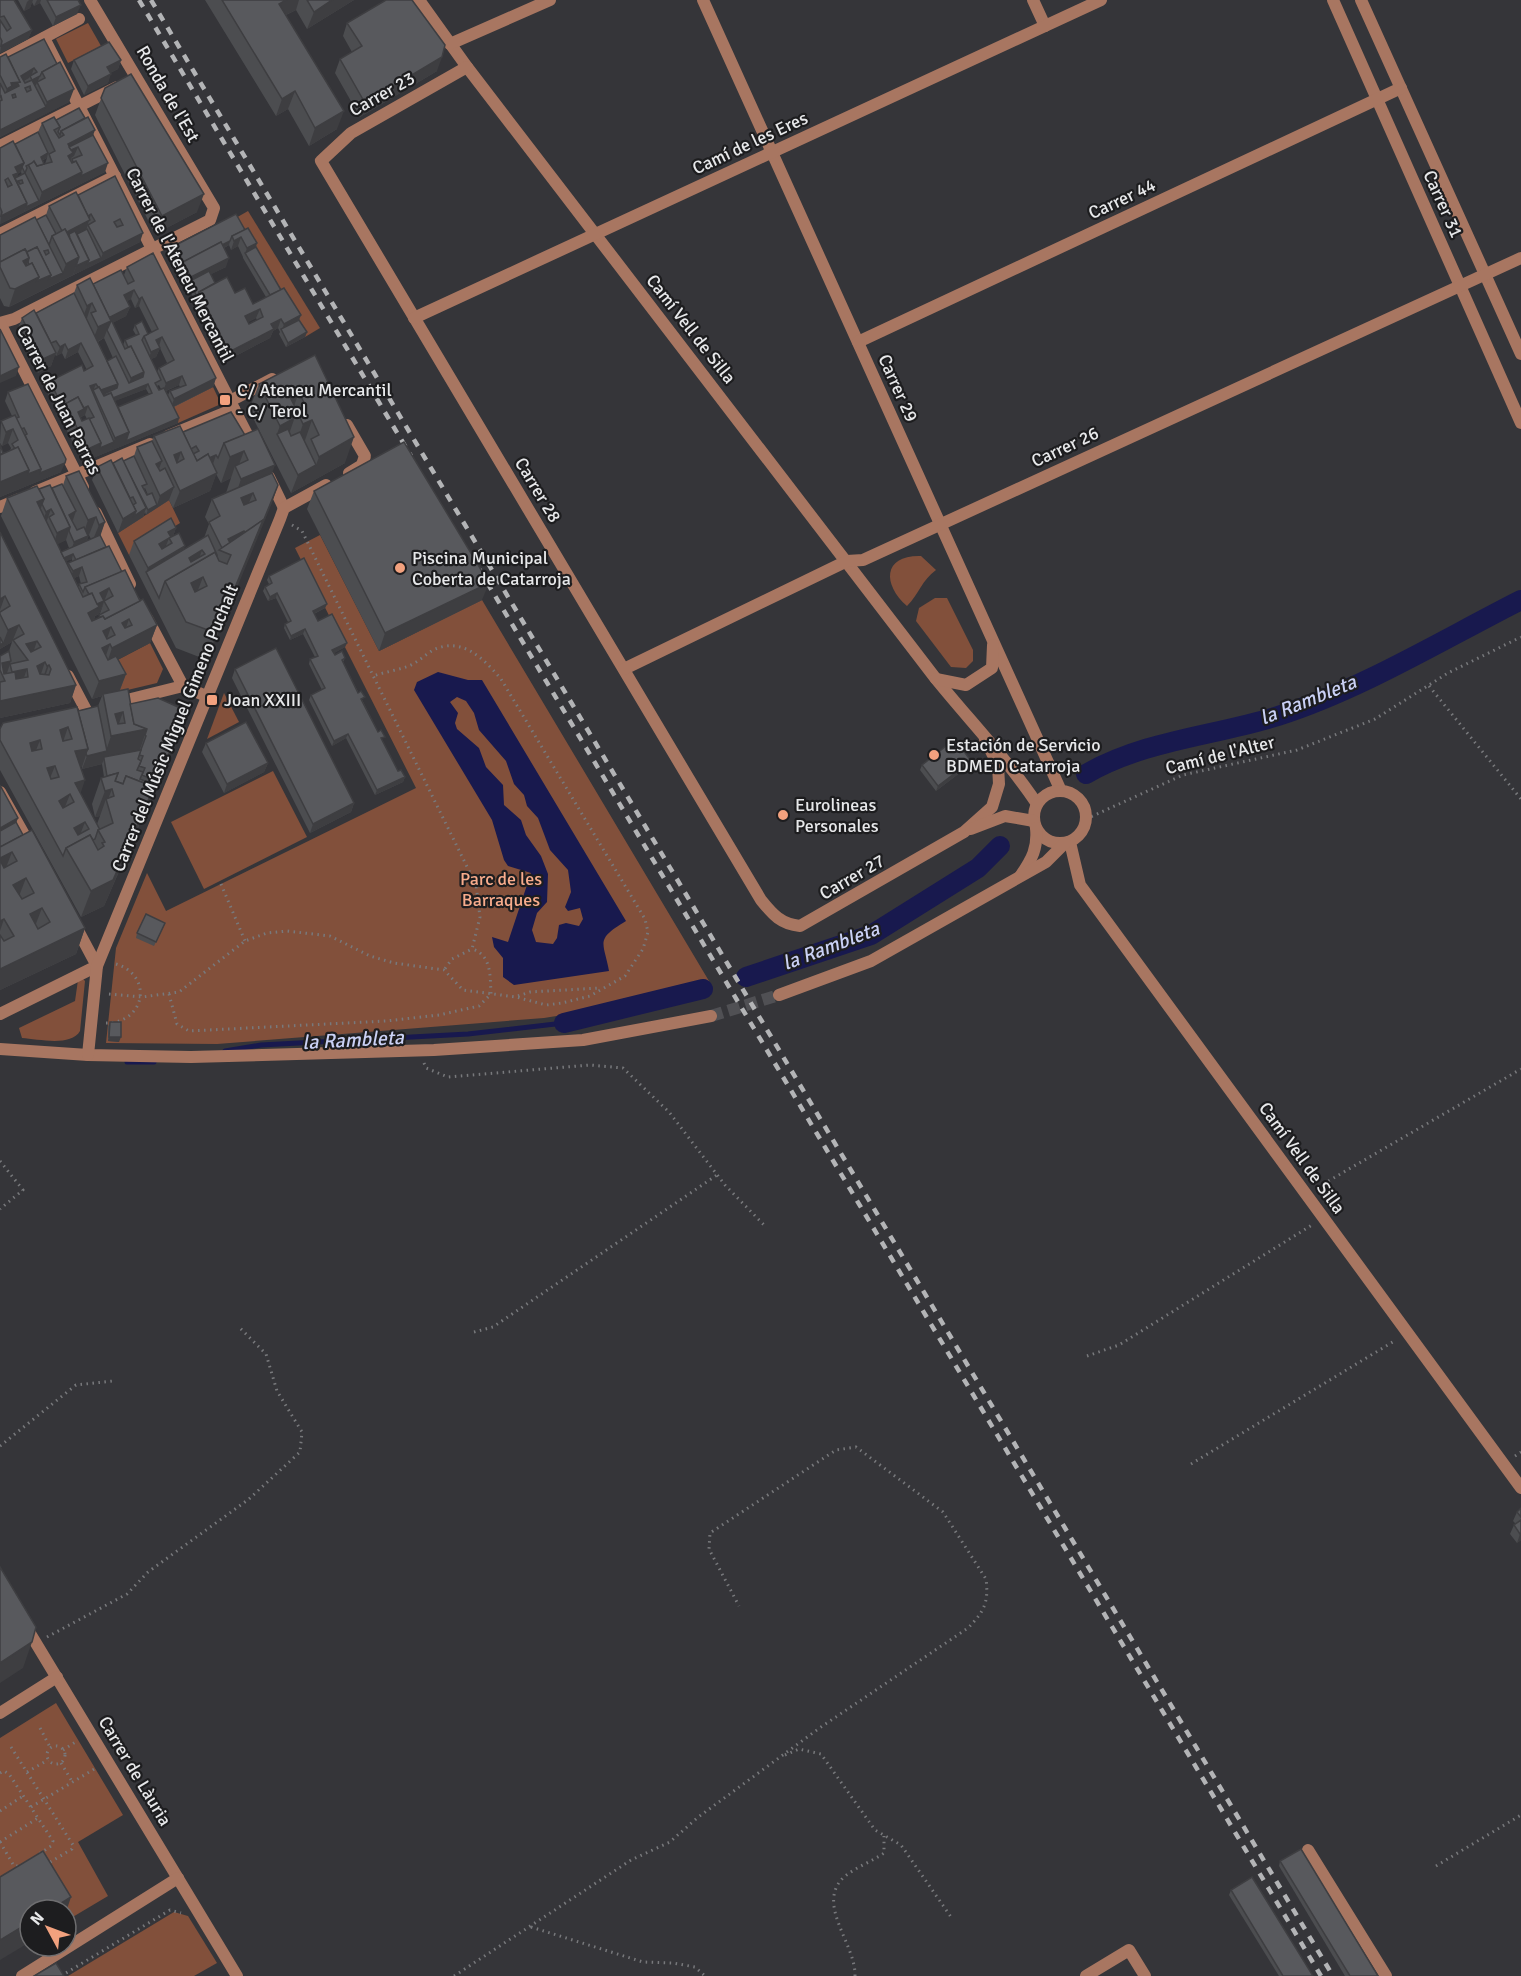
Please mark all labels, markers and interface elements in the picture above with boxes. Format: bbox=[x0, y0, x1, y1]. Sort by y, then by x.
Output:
street label: Ronda de l'Est bbox=[132, 42, 204, 146]
street label: Carrer 23 bbox=[345, 67, 419, 121]
street label: Camí de les Eres bbox=[689, 107, 811, 179]
street label: Carrer de l'Ateneu Mercantil bbox=[121, 164, 239, 366]
street label: Carrer 31 bbox=[1418, 167, 1468, 241]
street label: Carrer 44 bbox=[1085, 174, 1159, 224]
street label: Camí Vell de Silla bbox=[641, 270, 741, 388]
street label: Carrer de Juan Parras bbox=[12, 322, 106, 479]
street label: Carrer 29 bbox=[873, 351, 923, 425]
place label: C/ Ateneu Mercantil - C/ Terol bbox=[237, 379, 392, 422]
marker: C/ Ateneu Mercantil - C/ Terol bbox=[218, 393, 232, 407]
street label: Carrer 26 bbox=[1028, 422, 1102, 472]
street label: Carrer 28 bbox=[510, 454, 566, 526]
place label: Piscina Municipal Coberta de Catarroja bbox=[412, 547, 571, 590]
marker: Piscina Municipal Coberta de Catarroja bbox=[393, 561, 407, 575]
street label: Carrer del Músic Miguel Gimeno Puchalt bbox=[107, 581, 243, 875]
water label: la Rambleta bbox=[1256, 669, 1361, 731]
place label: Joan XXIII bbox=[224, 689, 301, 711]
marker: Joan XXIII bbox=[205, 693, 219, 707]
street label: Camí de l'Alter bbox=[1163, 731, 1277, 779]
place label: Estación de Servicio BDMED Catarroja bbox=[946, 734, 1101, 777]
marker: Estación de Servicio BDMED Catarroja bbox=[927, 748, 941, 762]
place label: Eurolineas Personales bbox=[795, 794, 879, 837]
marker: Eurolineas Personales bbox=[776, 808, 790, 822]
street label: Carrer 27 bbox=[815, 850, 889, 904]
park label: Parc de les Barraques bbox=[460, 868, 542, 911]
water label: la Rambleta bbox=[779, 916, 884, 976]
water label: la Rambleta bbox=[302, 1025, 405, 1055]
street label: Camí Vell de Silla bbox=[1254, 1098, 1350, 1218]
street label: Carrer de Làuria bbox=[94, 1712, 176, 1830]
north arrow bbox=[18, 1898, 78, 1958]
text: N bbox=[26, 1908, 49, 1930]

